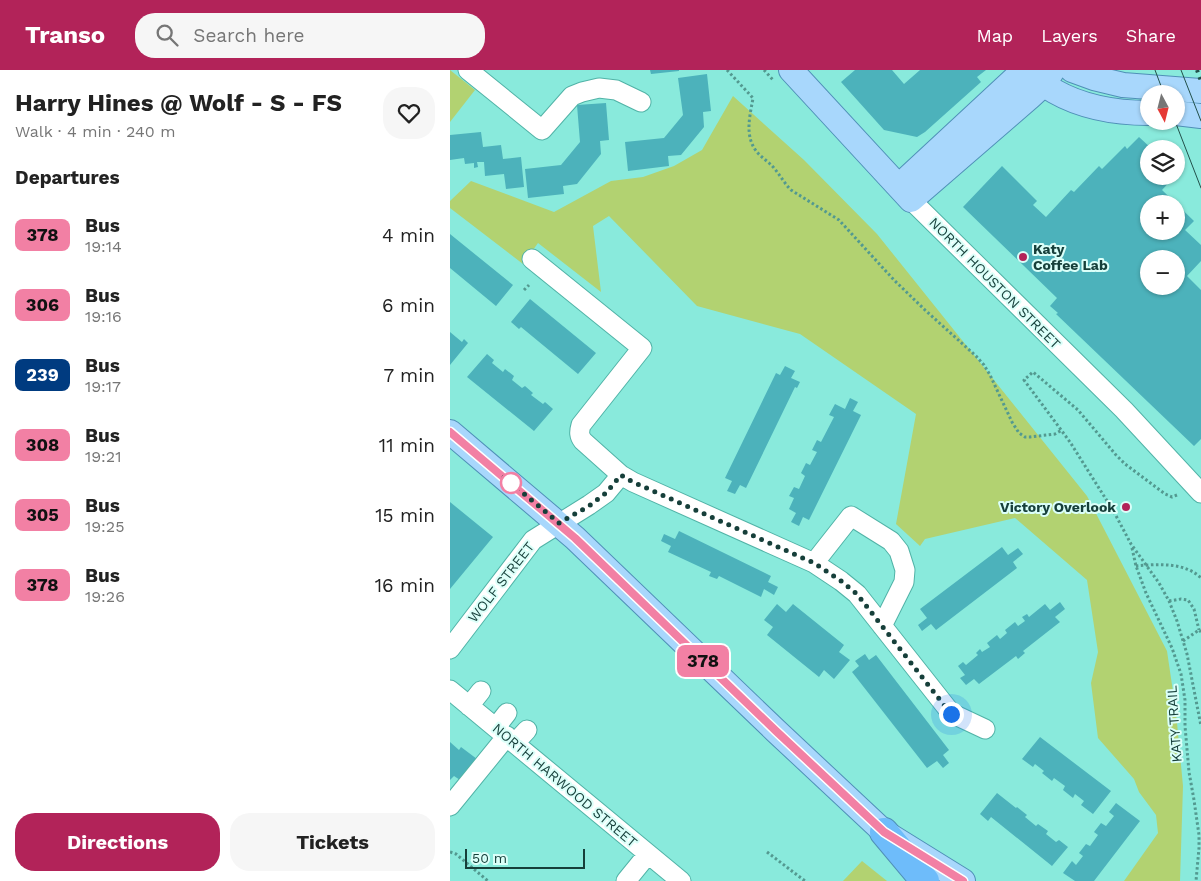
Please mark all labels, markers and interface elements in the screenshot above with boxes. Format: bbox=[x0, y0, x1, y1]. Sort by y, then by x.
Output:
search box bbox=[135, 13, 485, 58]
text: Transo bbox=[25, 21, 105, 49]
icon: search bbox=[153, 21, 181, 49]
text: Search here bbox=[193, 24, 305, 47]
text: Map bbox=[976, 25, 1013, 46]
text: Layers bbox=[1041, 25, 1098, 46]
text: Share bbox=[1126, 25, 1176, 46]
north arrow bbox=[1140, 85, 1185, 130]
map controls bbox=[1140, 85, 1185, 295]
button: heart bbox=[383, 87, 435, 139]
text: Harry Hines @ Wolf - S - FS bbox=[15, 89, 342, 117]
text: Walk · 4 min · 240 m bbox=[15, 122, 175, 141]
button: layers bbox=[1140, 140, 1185, 185]
text: Departures bbox=[15, 166, 120, 189]
button: + bbox=[1140, 195, 1185, 240]
text: Bus bbox=[85, 214, 120, 237]
street label: NORTH HOUSTON STREET bbox=[926, 214, 1064, 352]
text: 378 bbox=[26, 224, 59, 245]
text: 4 min bbox=[382, 224, 435, 247]
text: 19:14 bbox=[85, 237, 122, 256]
place label: Katy Coffee Lab bbox=[1033, 241, 1108, 273]
button: − bbox=[1140, 250, 1185, 295]
marker: Katy Coffee Lab bbox=[1017, 251, 1029, 263]
text: Bus bbox=[85, 284, 120, 307]
text: 306 bbox=[26, 294, 59, 315]
text: 6 min bbox=[382, 294, 435, 317]
text: 19:16 bbox=[85, 307, 122, 326]
text: Bus bbox=[85, 354, 120, 377]
text: 239 bbox=[26, 364, 59, 385]
text: 7 min bbox=[384, 364, 435, 387]
text: 19:17 bbox=[85, 377, 121, 396]
text: Bus bbox=[85, 424, 120, 447]
text: 308 bbox=[26, 434, 59, 455]
text: 11 min bbox=[379, 434, 435, 457]
text: 19:21 bbox=[85, 447, 121, 466]
unlabelled marker bbox=[500, 472, 522, 494]
text: Bus bbox=[85, 494, 120, 517]
place label: Victory Overlook bbox=[1000, 499, 1116, 515]
marker: Victory Overlook bbox=[1120, 501, 1132, 513]
text: 305 bbox=[26, 504, 59, 525]
text: 15 min bbox=[375, 504, 435, 527]
text: 19:25 bbox=[85, 517, 125, 536]
street label: WOLF STREET bbox=[465, 538, 538, 625]
text: Bus bbox=[85, 564, 120, 587]
text: 378 bbox=[26, 574, 59, 595]
text: 16 min bbox=[375, 574, 435, 597]
text: 19:26 bbox=[85, 587, 125, 606]
line badge: 378 bbox=[674, 645, 732, 677]
text: 378 bbox=[687, 650, 719, 671]
street label: KATY TRAIL bbox=[1163, 685, 1185, 763]
your location bbox=[939, 702, 964, 727]
street label: NORTH HARWOOD STREET bbox=[489, 720, 641, 851]
button: Directions bbox=[15, 813, 220, 871]
button: Tickets bbox=[230, 813, 435, 871]
scale bar bbox=[465, 846, 585, 869]
text: 50 m bbox=[472, 850, 507, 866]

